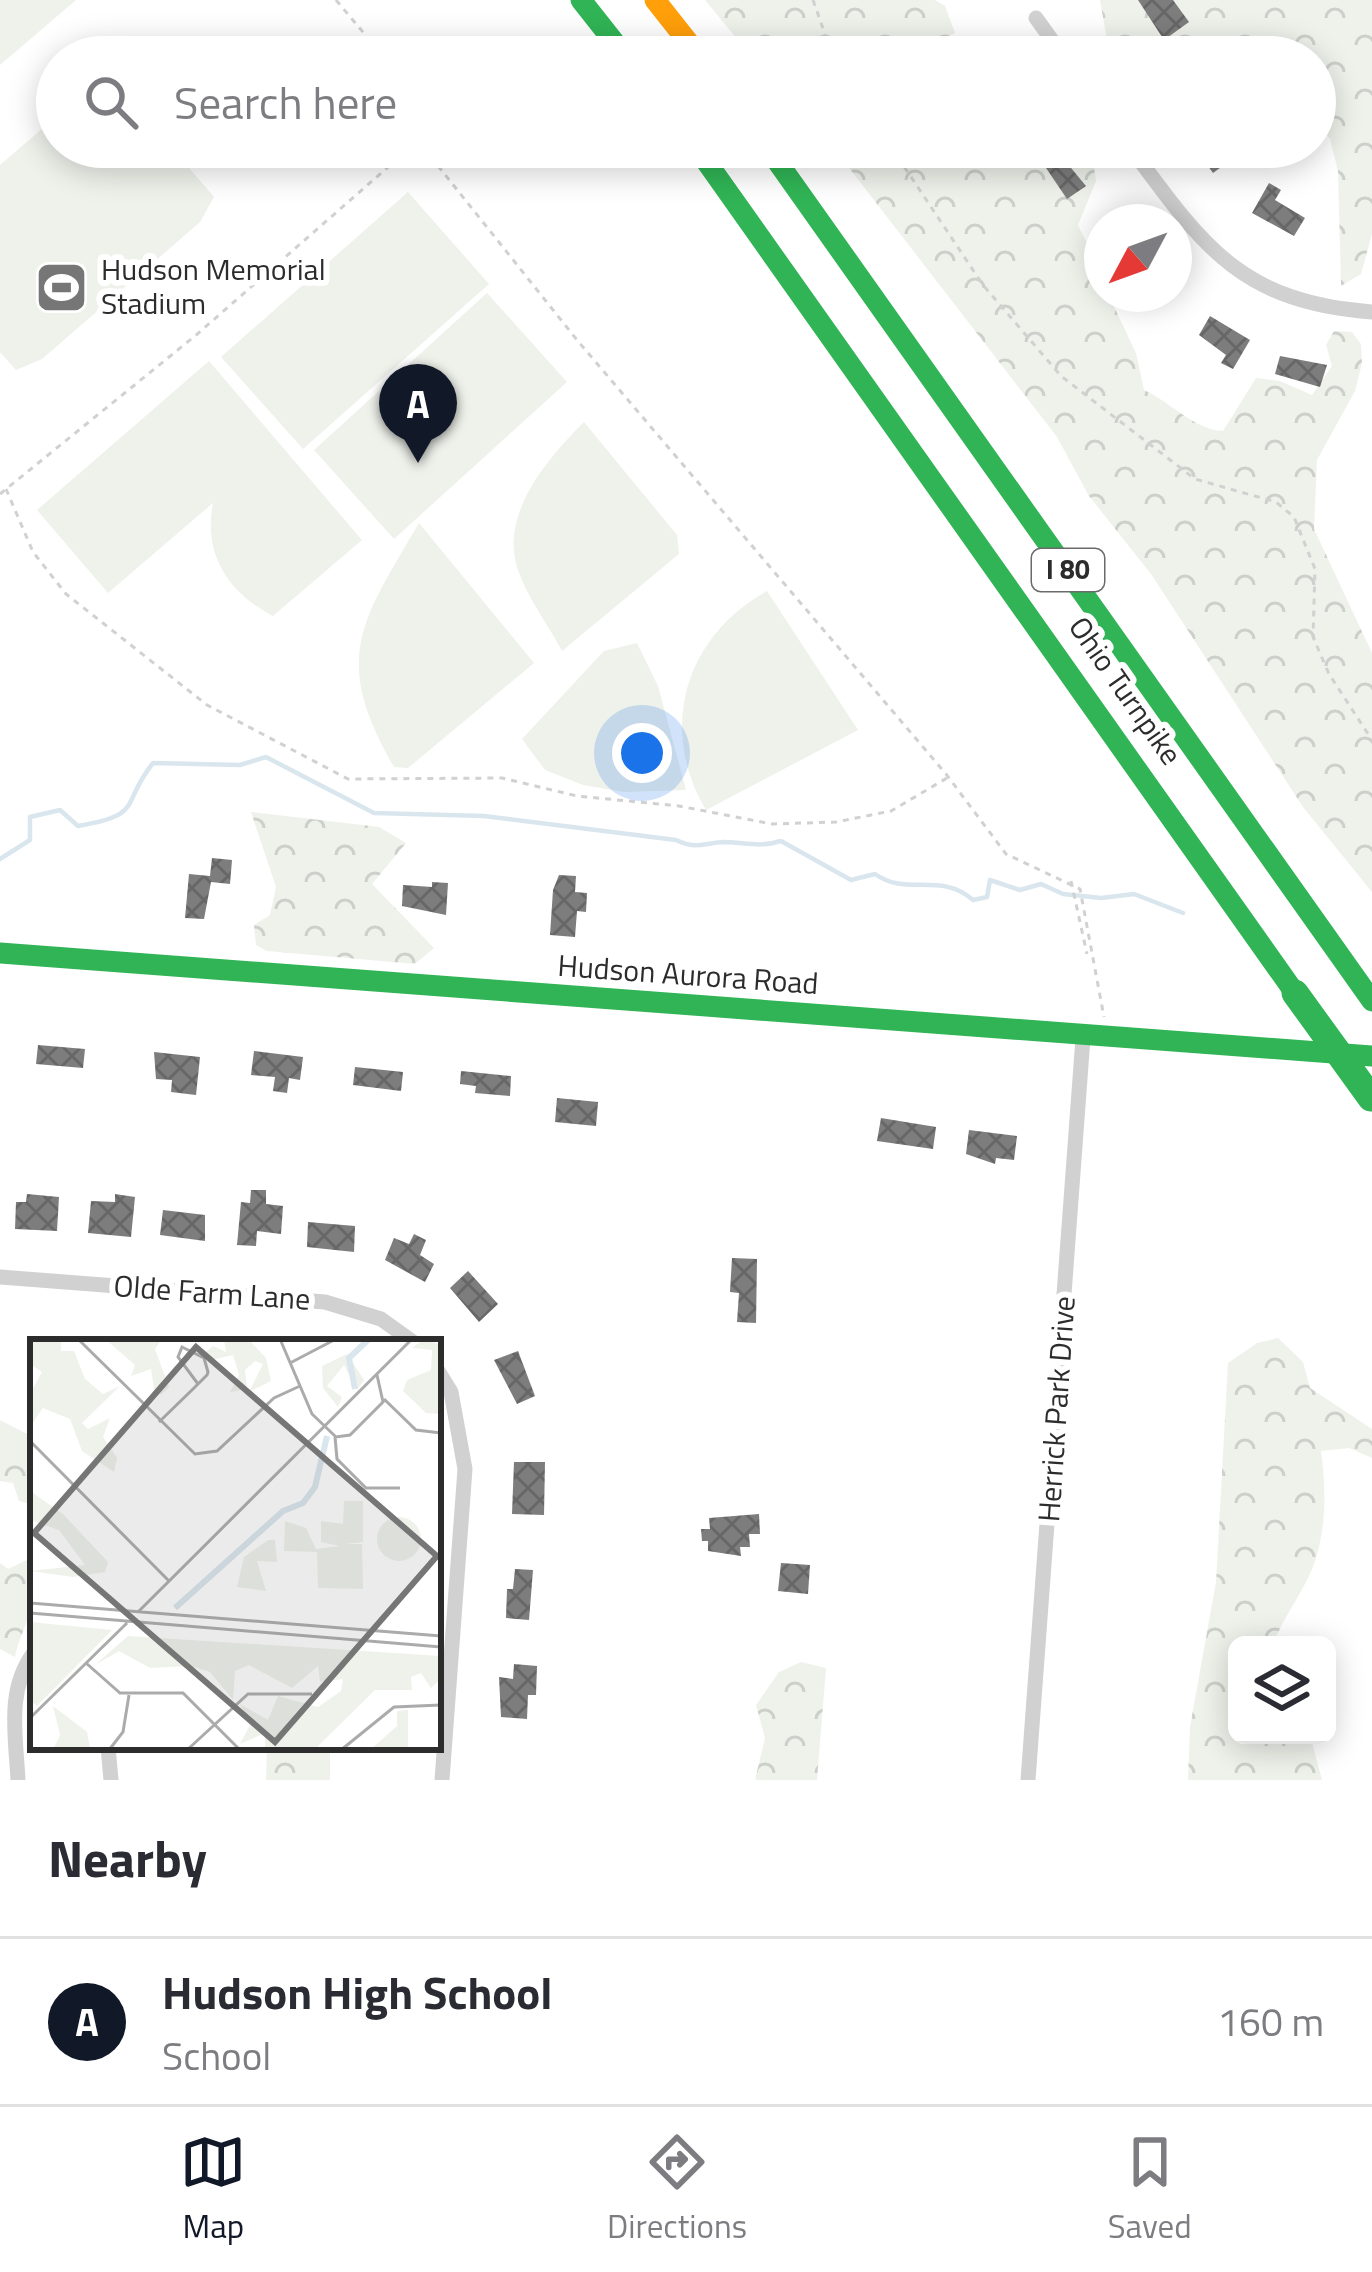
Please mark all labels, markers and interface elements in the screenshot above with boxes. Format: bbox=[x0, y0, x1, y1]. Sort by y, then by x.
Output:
search box bbox=[36, 36, 1336, 168]
text: Search here bbox=[174, 68, 397, 136]
icon: search bbox=[78, 69, 144, 135]
north arrow bbox=[1084, 204, 1192, 312]
place label: Hudson Memorial Stadium bbox=[101, 246, 326, 326]
sports icon: Hudson Memorial Stadium bbox=[34, 259, 90, 315]
pin: A bbox=[379, 364, 457, 463]
road number: I 80 bbox=[1032, 549, 1104, 591]
street label: Ohio Turnpike bbox=[1058, 607, 1194, 774]
your location bbox=[612, 723, 672, 783]
street label: Hudson Aurora Road bbox=[556, 942, 820, 1006]
street label: Olde Farm Lane bbox=[112, 1262, 312, 1322]
street label: Herrick Park Drive bbox=[1025, 1294, 1087, 1523]
inset map bbox=[30, 1339, 441, 1750]
map controls bbox=[1228, 1636, 1336, 1744]
button: layers bbox=[1228, 1636, 1336, 1744]
text: Nearby bbox=[48, 1819, 207, 1897]
text: Hudson High School bbox=[162, 1958, 552, 2026]
text: A bbox=[75, 1992, 99, 2051]
text: 160 m bbox=[1217, 1992, 1324, 2051]
text: School bbox=[162, 2026, 271, 2085]
tab: Map bbox=[180, 2129, 246, 2251]
tab: Directions bbox=[607, 2129, 747, 2251]
tab: Saved bbox=[1108, 2129, 1192, 2251]

